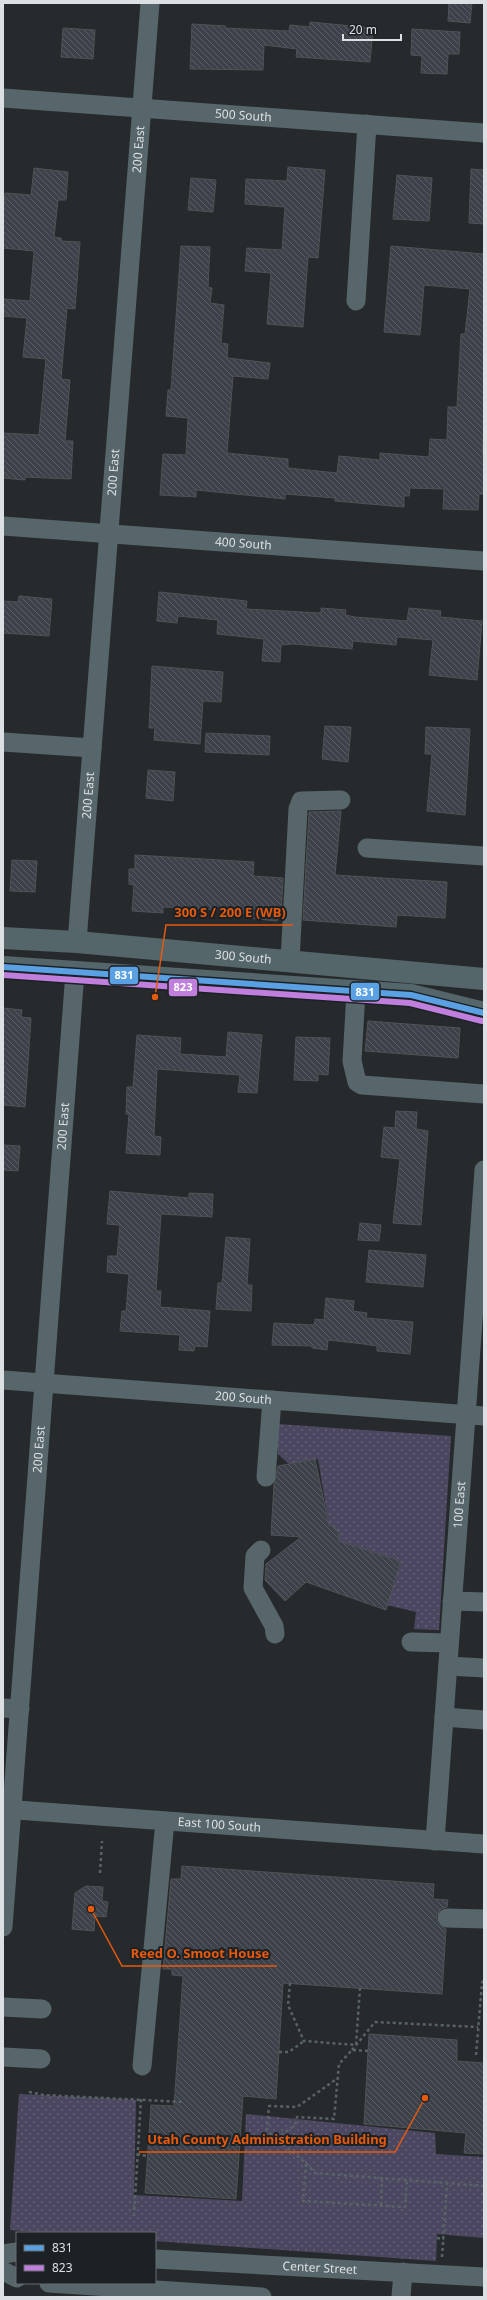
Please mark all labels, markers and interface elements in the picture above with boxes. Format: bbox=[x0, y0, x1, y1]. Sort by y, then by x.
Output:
scale bar bbox=[343, 16, 401, 42]
text: 20 m bbox=[349, 21, 377, 38]
street label: 500 South bbox=[214, 104, 272, 126]
street label: 200 East bbox=[128, 124, 148, 174]
street label: 200 East bbox=[103, 448, 123, 497]
street label: 400 South bbox=[214, 532, 272, 554]
street label: 200 East bbox=[78, 771, 98, 820]
callout: 300 S / 200 E (WB) bbox=[166, 900, 293, 925]
text: 300 S / 200 E (WB) bbox=[174, 903, 286, 921]
street label: 300 South bbox=[214, 946, 272, 968]
line badge: 831 bbox=[109, 966, 139, 985]
text: 831 bbox=[115, 967, 133, 982]
line badge: 823 bbox=[168, 978, 198, 997]
text: 823 bbox=[174, 979, 192, 994]
line badge: 831 bbox=[350, 982, 380, 1001]
text: 831 bbox=[356, 984, 374, 999]
street label: 200 East bbox=[53, 1101, 73, 1150]
street label: 200 South bbox=[214, 1387, 272, 1408]
street label: 200 East bbox=[28, 1424, 49, 1474]
street label: 100 East bbox=[449, 1480, 469, 1529]
street label: East 100 South bbox=[177, 1813, 262, 1836]
callout: Reed O. Smoot House bbox=[122, 1941, 277, 1966]
text: Reed O. Smoot House bbox=[131, 1944, 269, 1962]
callout: Utah County Administration Building bbox=[139, 2127, 395, 2152]
text: Utah County Administration Building bbox=[147, 2130, 387, 2148]
legend bbox=[16, 2232, 156, 2284]
text: 831 bbox=[52, 2239, 73, 2256]
street label: Center Street bbox=[282, 2257, 358, 2278]
text: 823 bbox=[52, 2259, 73, 2276]

